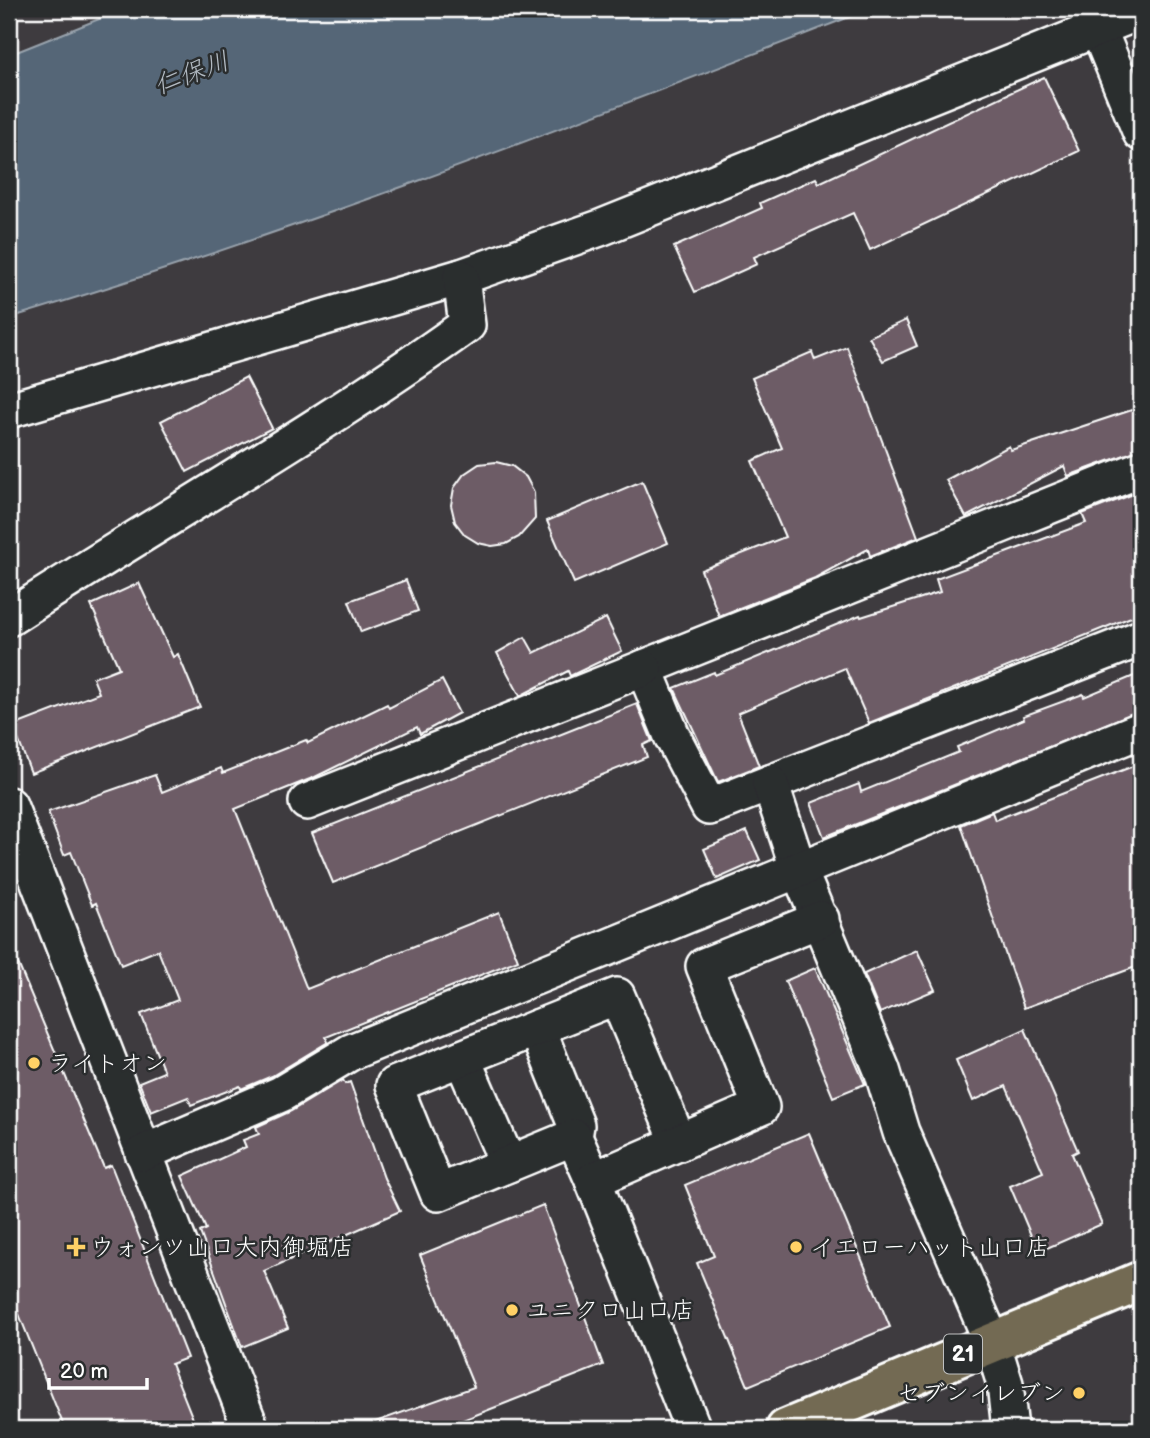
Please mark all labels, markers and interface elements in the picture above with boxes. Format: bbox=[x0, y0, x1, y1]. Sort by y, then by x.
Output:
water label: 仁保川 bbox=[150, 46, 234, 102]
place label: ライトオン bbox=[48, 1049, 167, 1078]
marker: ライトオン bbox=[26, 1055, 42, 1071]
place label: ウォンツ山口大内御堀店 bbox=[90, 1233, 354, 1262]
place label: イエローハット山口店 bbox=[810, 1233, 1050, 1262]
marker: ウォンツ山口大内御堀店 bbox=[68, 1239, 84, 1255]
marker: イエローハット山口店 bbox=[788, 1239, 804, 1255]
place label: ユニクロ山口店 bbox=[526, 1296, 694, 1325]
marker: ユニクロ山口店 bbox=[504, 1302, 520, 1318]
road number: 21 bbox=[944, 1334, 982, 1373]
scale bar bbox=[49, 1347, 147, 1391]
text: 20 m bbox=[60, 1359, 108, 1384]
place label: セブンイレブン bbox=[897, 1379, 1065, 1408]
marker: セブンイレブン bbox=[1071, 1385, 1087, 1401]

